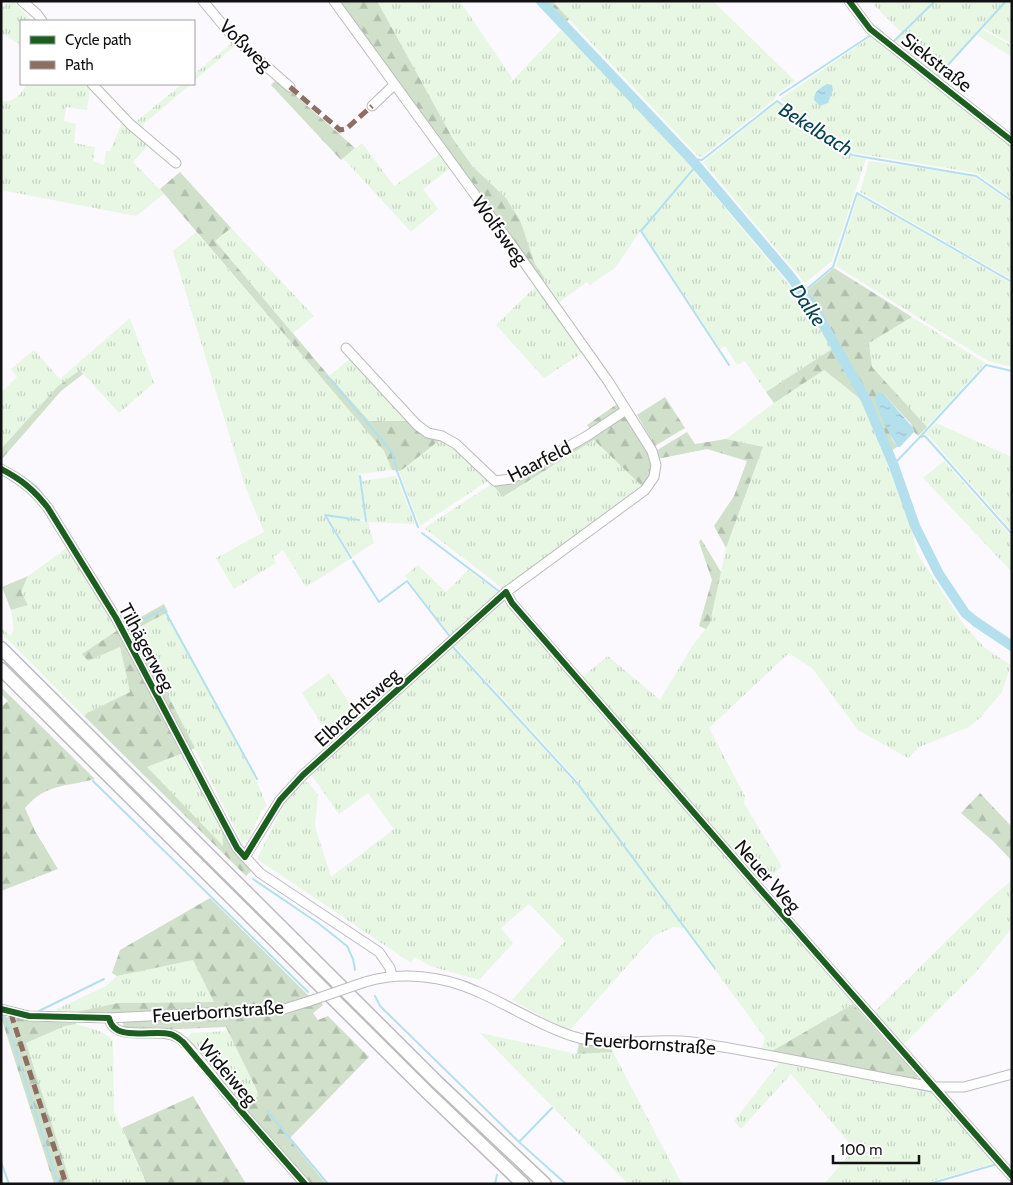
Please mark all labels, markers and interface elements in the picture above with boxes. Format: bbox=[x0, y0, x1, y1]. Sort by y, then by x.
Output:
street label: Voßweg bbox=[214, 15, 277, 76]
legend bbox=[20, 20, 195, 85]
street label: Siekstraße bbox=[897, 28, 977, 97]
text: Cycle path bbox=[65, 31, 131, 49]
text: Path bbox=[65, 56, 94, 74]
water label: Bekelbach bbox=[775, 97, 857, 161]
street label: Wolfsweg bbox=[467, 191, 532, 270]
water label: Dalke bbox=[785, 279, 831, 331]
street label: Haarfeld bbox=[504, 436, 575, 487]
street label: Tilhägerweg bbox=[114, 599, 179, 695]
street label: Elbrachtsweg bbox=[310, 663, 405, 752]
street label: Neuer Weg bbox=[730, 835, 806, 918]
street label: Feuerbornstraße bbox=[151, 995, 285, 1028]
street label: Feuerbornstraße bbox=[583, 1027, 717, 1060]
street label: Wideiweg bbox=[193, 1035, 262, 1110]
scale bar bbox=[833, 1132, 919, 1164]
text: 100 m bbox=[840, 1141, 882, 1159]

